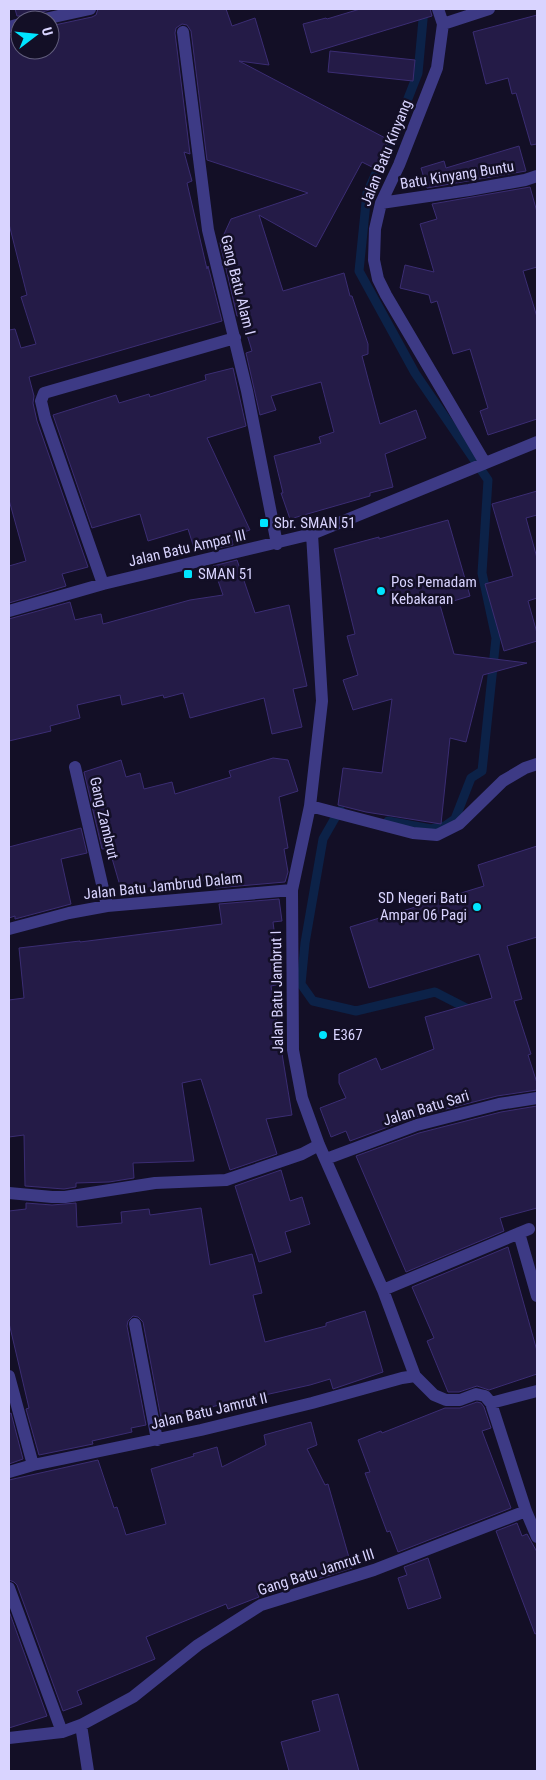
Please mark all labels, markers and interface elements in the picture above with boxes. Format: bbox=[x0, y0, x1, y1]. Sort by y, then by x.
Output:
north arrow bbox=[10, 10, 60, 60]
text: U bbox=[39, 25, 56, 37]
street label: Jalan Batu Kinyang bbox=[356, 97, 416, 209]
street label: Batu Kinyang Buntu bbox=[399, 157, 515, 193]
street label: Gang Batu Alam I bbox=[217, 233, 259, 337]
place label: Sbr. SMAN 51 bbox=[274, 514, 356, 532]
marker: Sbr. SMAN 51 bbox=[258, 517, 270, 529]
street label: Jalan Batu Ampar III bbox=[126, 526, 248, 570]
place label: SMAN 51 bbox=[198, 565, 253, 583]
marker: SMAN 51 bbox=[182, 568, 194, 580]
place label: Pos Pemadam Kebakaran bbox=[391, 573, 477, 608]
marker: Pos Pemadam Kebakaran bbox=[375, 585, 387, 597]
street label: Gang Zambrut bbox=[86, 775, 122, 861]
street label: Jalan Batu Jambrud Dalam bbox=[83, 869, 243, 903]
place label: SD Negeri Batu Ampar 06 Pagi bbox=[378, 889, 467, 924]
marker: SD Negeri Batu Ampar 06 Pagi bbox=[471, 901, 483, 913]
street label: Jalan Batu Jambrut I bbox=[267, 930, 287, 1054]
place label: E367 bbox=[333, 1026, 363, 1044]
marker: E367 bbox=[317, 1029, 329, 1041]
street label: Jalan Batu Sari bbox=[381, 1086, 471, 1130]
street label: Jalan Batu Jamrut II bbox=[149, 1389, 269, 1433]
street label: Gang Batu Jamrut III bbox=[256, 1545, 376, 1599]

